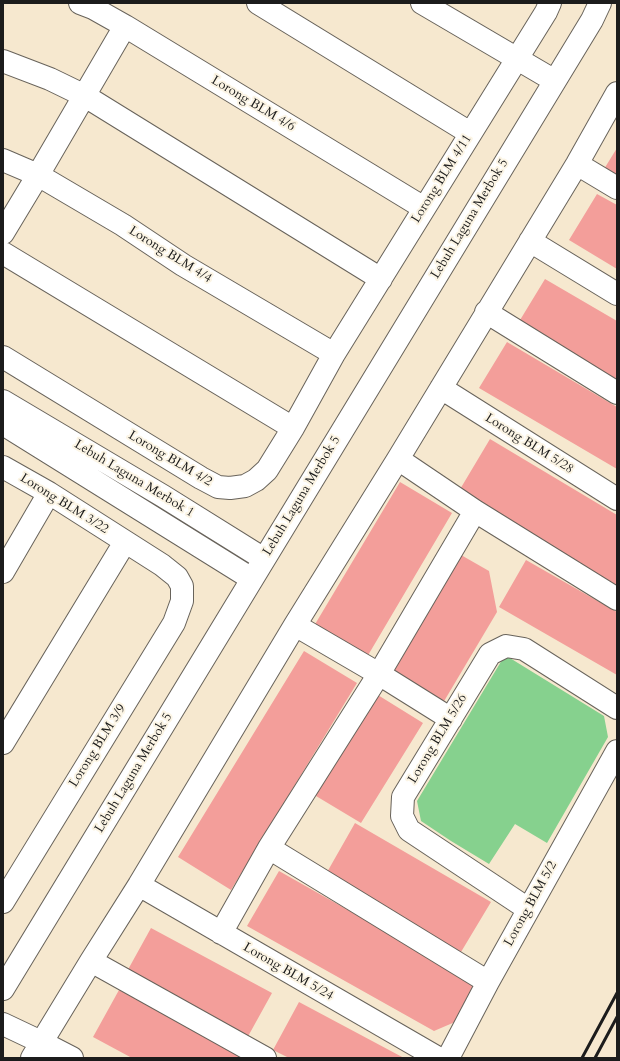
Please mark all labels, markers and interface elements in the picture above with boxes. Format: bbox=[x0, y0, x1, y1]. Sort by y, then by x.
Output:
street label: Lorong BLM 4/6 bbox=[208, 73, 298, 135]
street label: Lorong BLM 4/11 bbox=[409, 132, 475, 226]
street label: Lebuh Laguna Merbok 5 bbox=[428, 156, 512, 282]
street label: Lorong BLM 4/4 bbox=[126, 223, 214, 287]
street label: Lorong BLM 5/28 bbox=[482, 411, 576, 477]
street label: Lorong BLM 4/2 bbox=[125, 428, 215, 490]
street label: Lebuh Laguna Merbok 5 bbox=[260, 433, 344, 559]
street label: Lebuh Laguna Merbok 1 bbox=[71, 437, 197, 521]
street label: Lorong BLM 3/22 bbox=[17, 471, 111, 537]
street label: Lorong BLM 5/26 bbox=[405, 692, 471, 786]
street label: Lorong BLM 3/9 bbox=[66, 702, 130, 790]
street label: Lebuh Laguna Merbok 5 bbox=[92, 710, 176, 836]
street label: Lorong BLM 5/2 bbox=[501, 859, 561, 949]
street label: Lorong BLM 5/24 bbox=[240, 940, 336, 1004]

